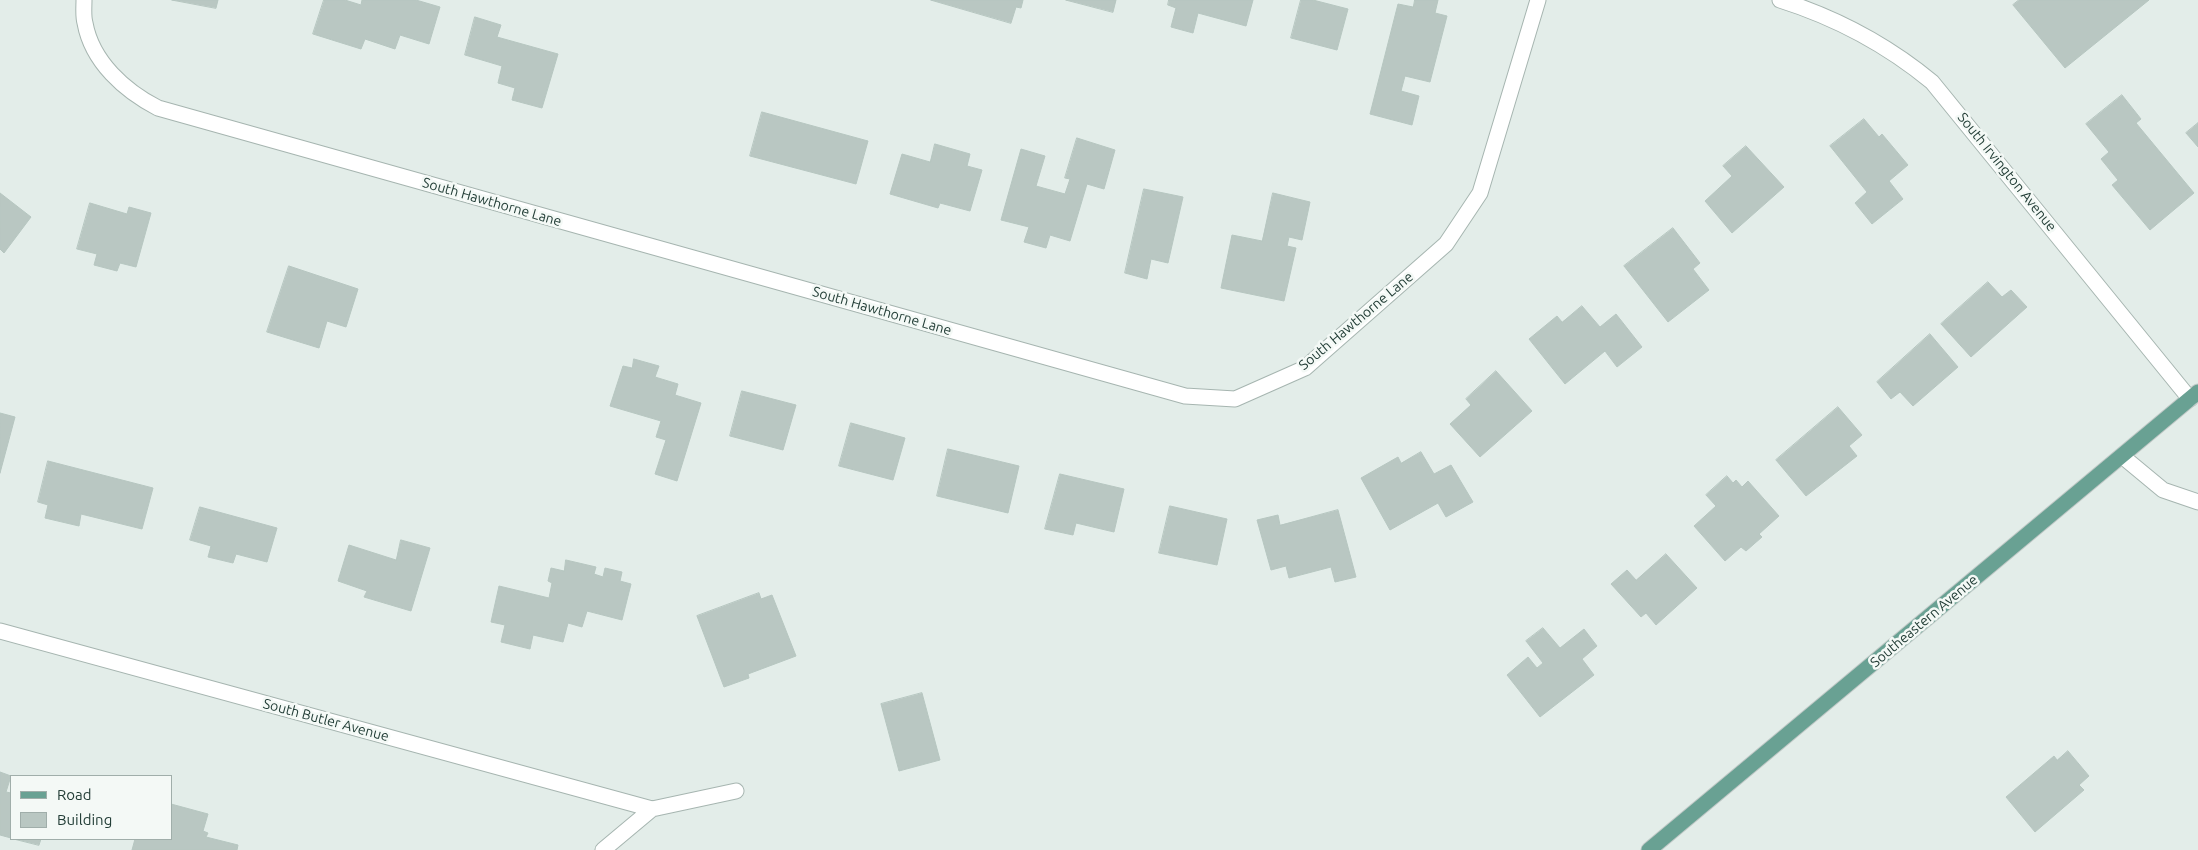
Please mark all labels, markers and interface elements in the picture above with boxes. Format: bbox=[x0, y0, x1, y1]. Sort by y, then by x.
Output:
street label: South Irvington Avenue bbox=[1954, 109, 2060, 235]
street label: South Hawthorne Lane bbox=[420, 174, 564, 230]
street label: South Hawthorne Lane bbox=[1295, 268, 1417, 374]
street label: South Hawthorne Lane bbox=[810, 283, 954, 339]
street label: Southeastern Avenue bbox=[1867, 571, 1981, 671]
street label: South Butler Avenue bbox=[261, 695, 391, 745]
legend bbox=[10, 775, 172, 840]
text: Road bbox=[57, 786, 92, 803]
text: Building bbox=[57, 811, 112, 828]

